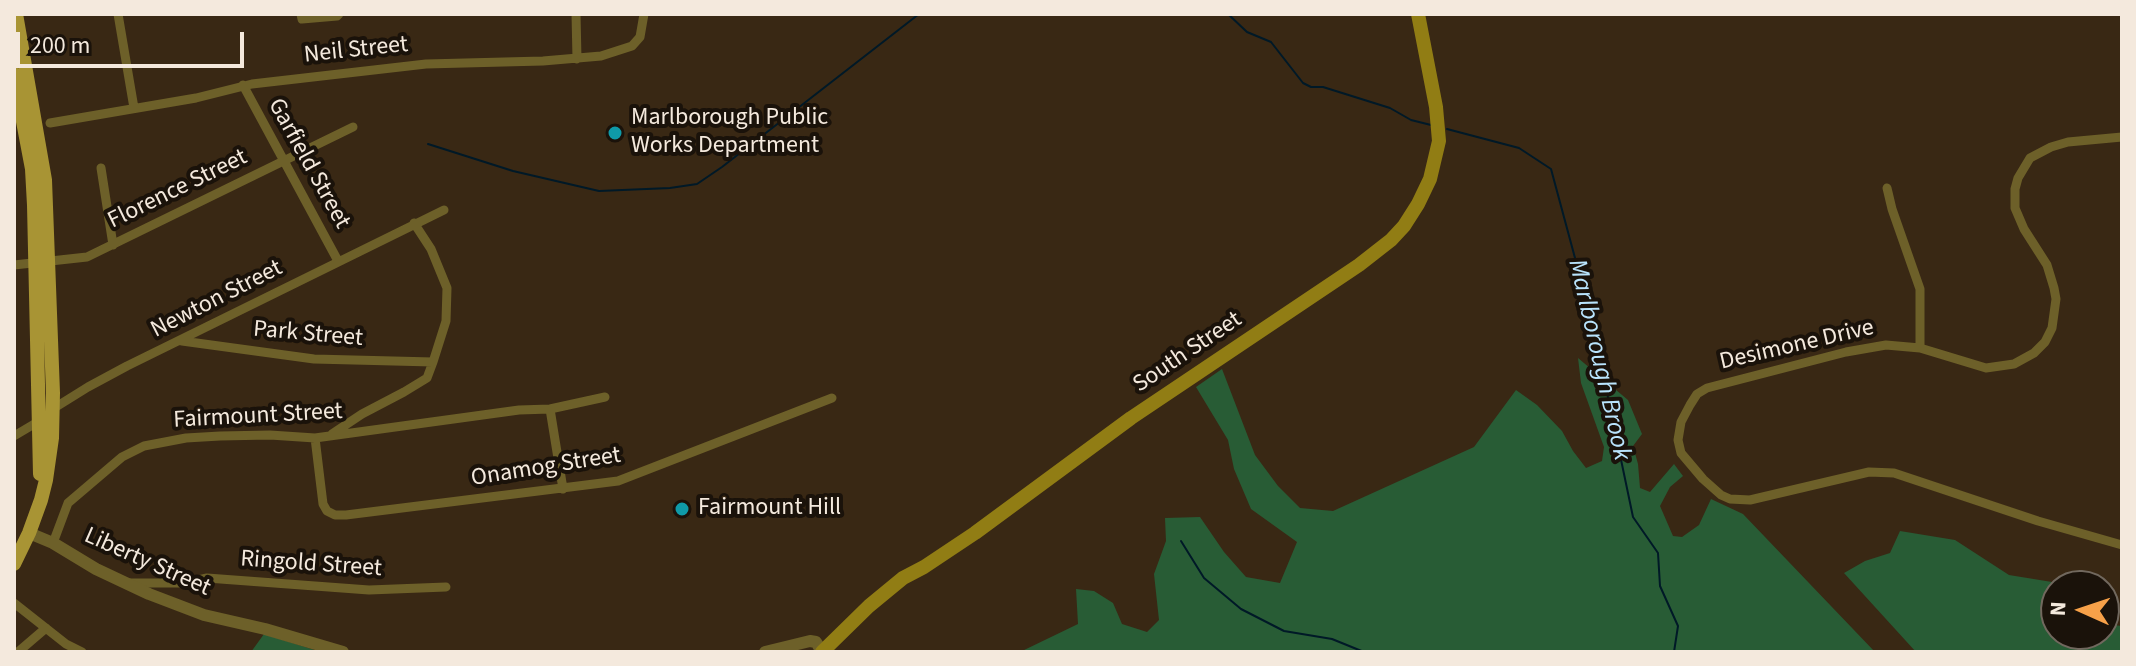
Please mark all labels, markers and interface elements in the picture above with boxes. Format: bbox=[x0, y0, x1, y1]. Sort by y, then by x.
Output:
scale bar bbox=[20, 16, 248, 66]
text: 200 m bbox=[30, 28, 90, 63]
street label: Neil Street bbox=[303, 31, 409, 71]
street label: Garfield Street bbox=[260, 94, 356, 234]
place label: Marlborough Public Works Department bbox=[631, 105, 828, 161]
marker: Marlborough Public Works Department bbox=[606, 124, 624, 142]
street label: Florence Street bbox=[104, 144, 252, 236]
street label: Newton Street bbox=[146, 255, 288, 345]
water label: Marlborough Brook bbox=[1560, 256, 1636, 464]
street label: South Street bbox=[1128, 306, 1248, 400]
street label: Desimone Drive bbox=[1717, 314, 1877, 378]
street label: Park Street bbox=[252, 316, 364, 354]
street label: Fairmount Street bbox=[173, 398, 343, 436]
street label: Onamog Street bbox=[469, 442, 623, 494]
place label: Fairmount Hill bbox=[698, 495, 841, 523]
marker: Fairmount Hill bbox=[673, 500, 691, 518]
street label: Liberty Street bbox=[79, 522, 215, 604]
street label: Ringold Street bbox=[239, 546, 383, 584]
north arrow bbox=[2040, 570, 2120, 650]
text: N bbox=[2042, 601, 2074, 617]

